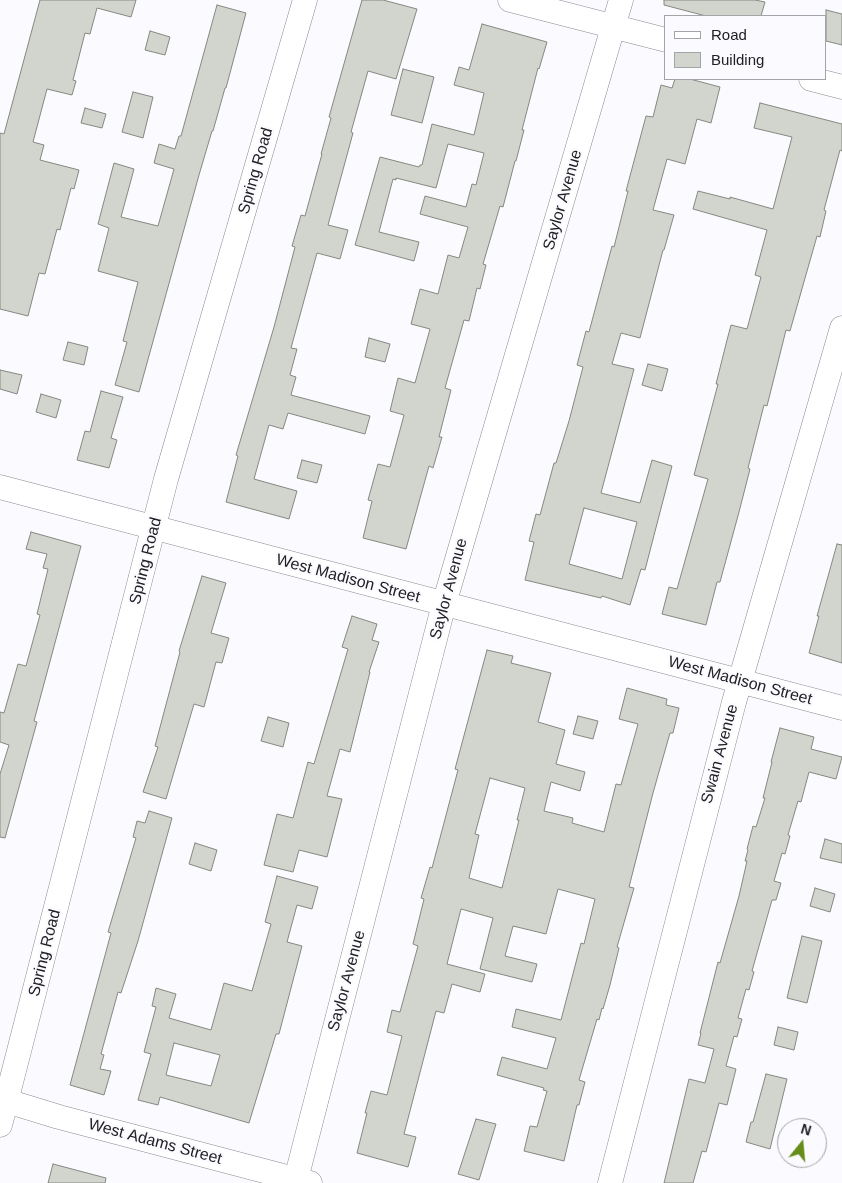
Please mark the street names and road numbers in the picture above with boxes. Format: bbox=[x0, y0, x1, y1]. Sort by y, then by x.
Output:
street label: Spring Road bbox=[235, 126, 277, 216]
street label: Saylor Avenue bbox=[539, 147, 587, 253]
street label: Spring Road bbox=[126, 516, 166, 606]
street label: Saylor Avenue bbox=[426, 536, 472, 642]
street label: West Madison Street bbox=[274, 551, 422, 607]
street label: West Madison Street bbox=[666, 653, 814, 709]
street label: Swain Avenue bbox=[698, 702, 742, 806]
street label: Spring Road bbox=[25, 908, 65, 998]
street label: Saylor Avenue bbox=[324, 928, 370, 1034]
street label: West Adams Street bbox=[86, 1115, 224, 1169]

